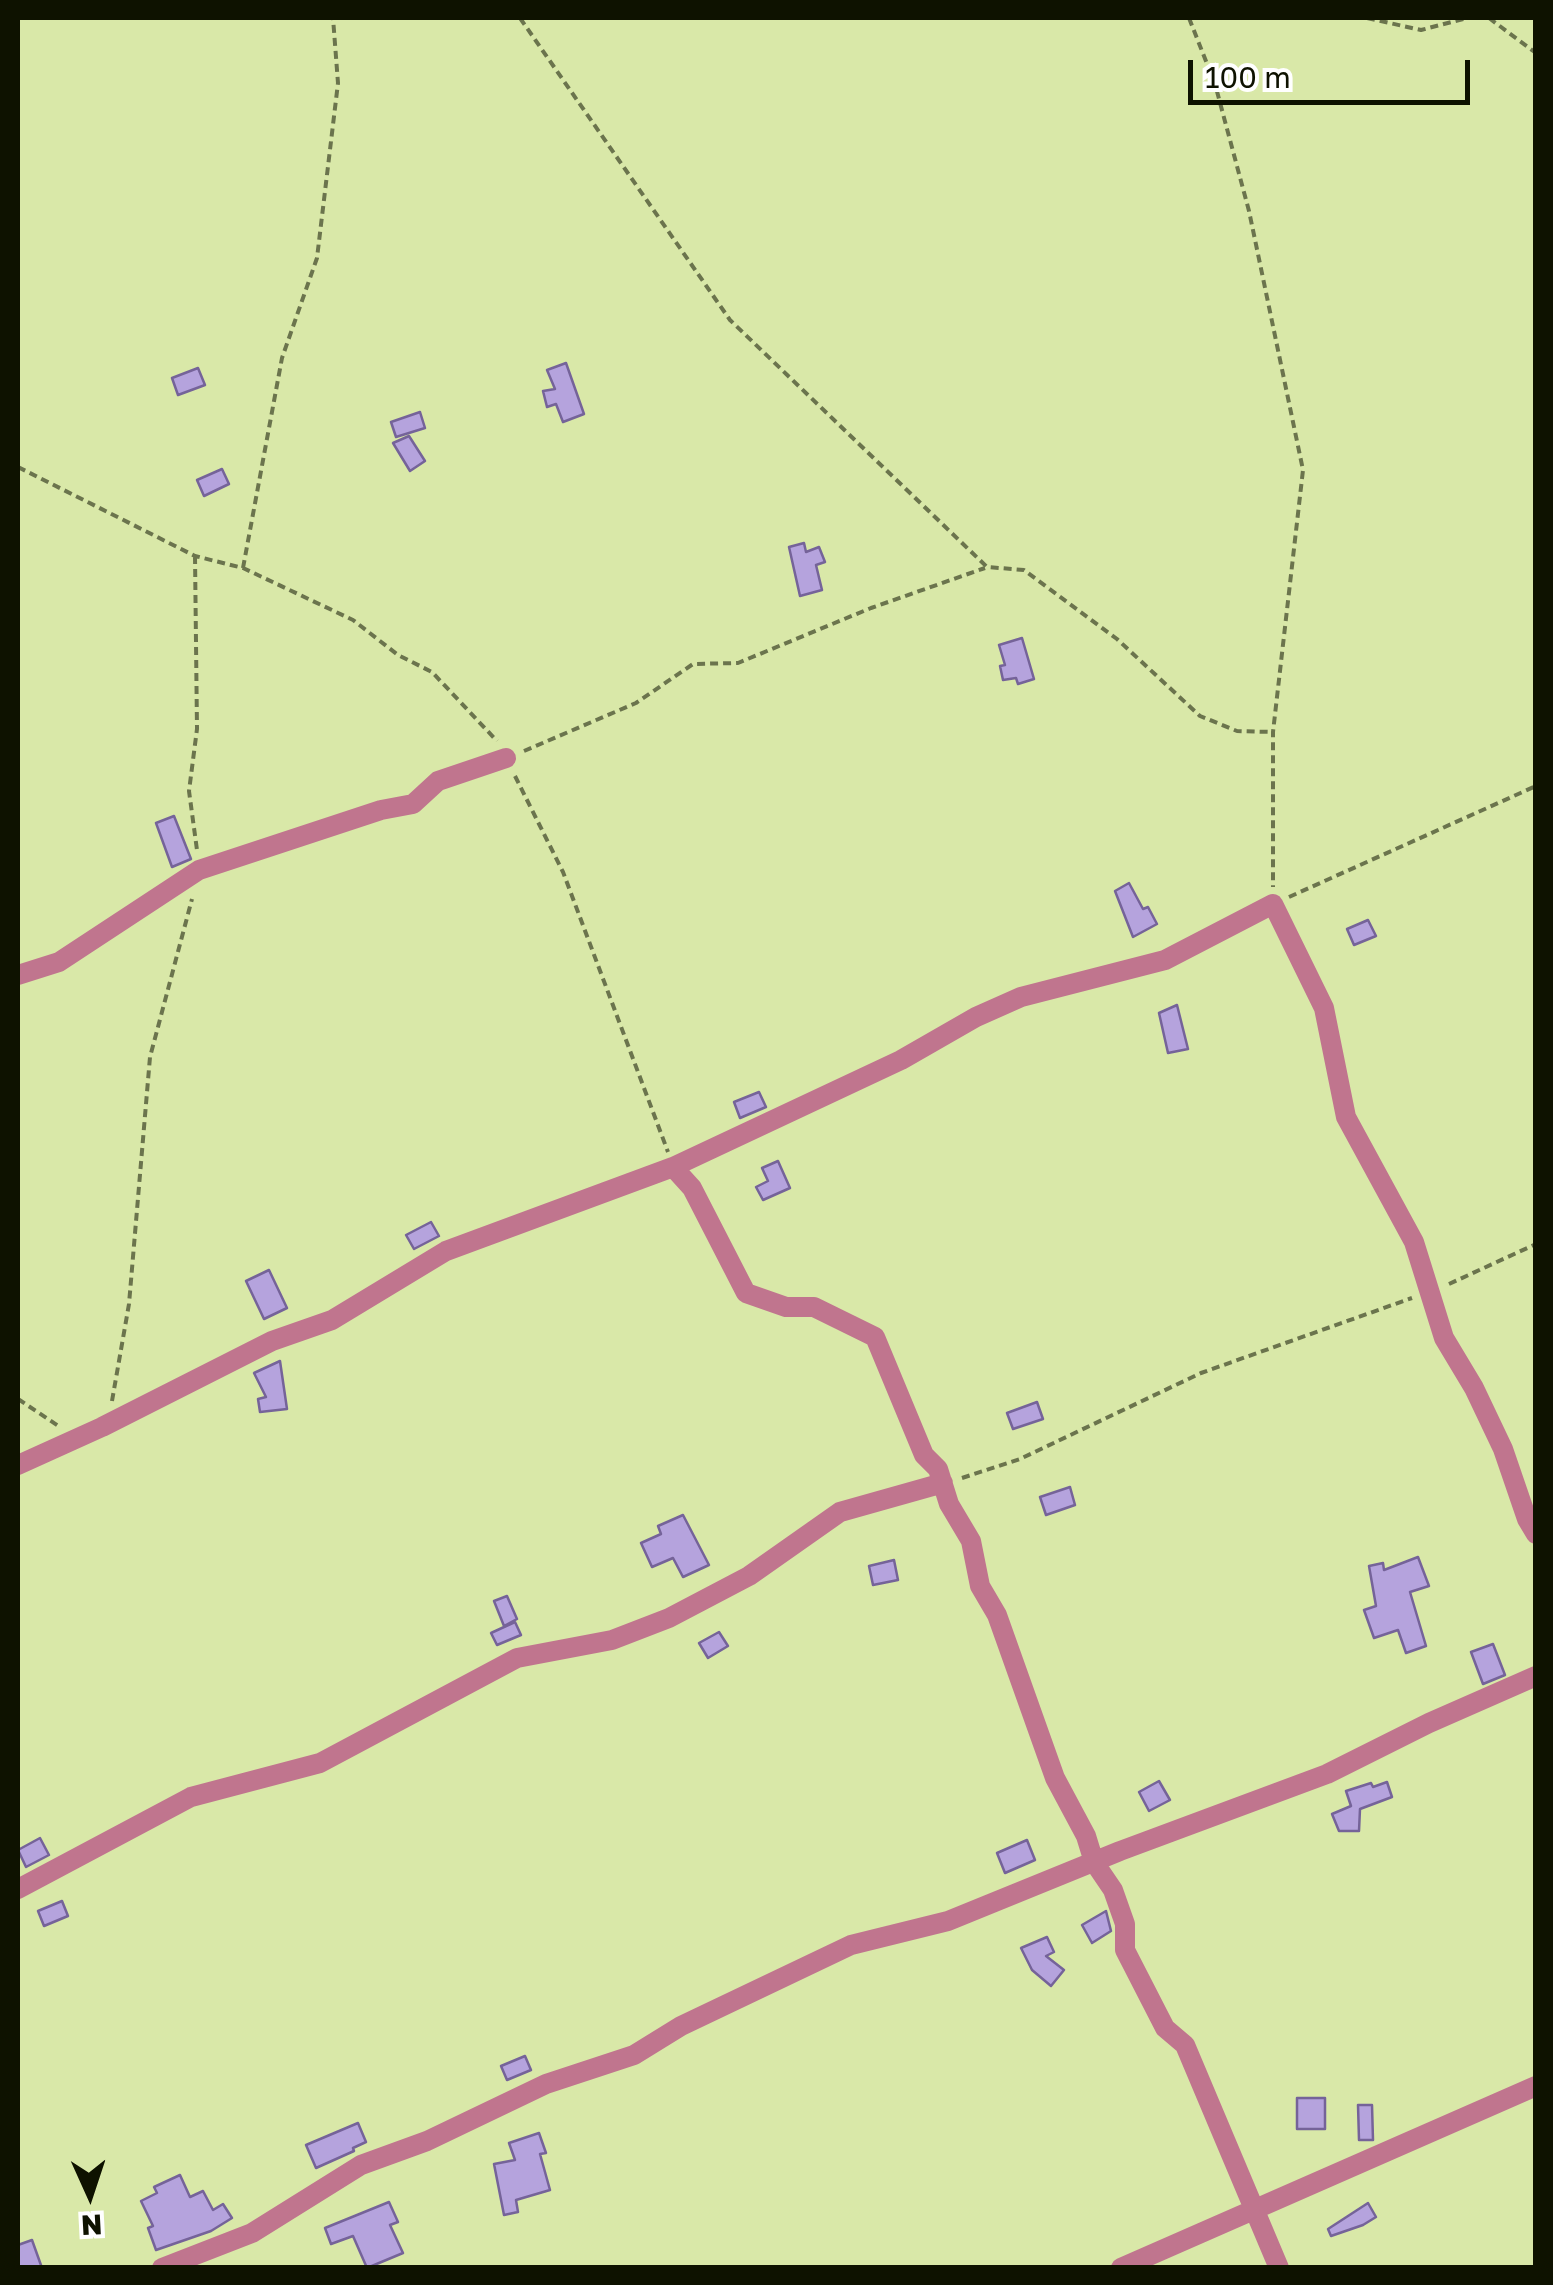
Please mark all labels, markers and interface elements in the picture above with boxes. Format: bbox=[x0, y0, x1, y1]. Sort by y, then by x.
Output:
scale bar bbox=[1193, 40, 1476, 102]
text: 100 m bbox=[1205, 59, 1291, 95]
north arrow bbox=[40, 2145, 140, 2245]
text: N bbox=[80, 2208, 103, 2242]

